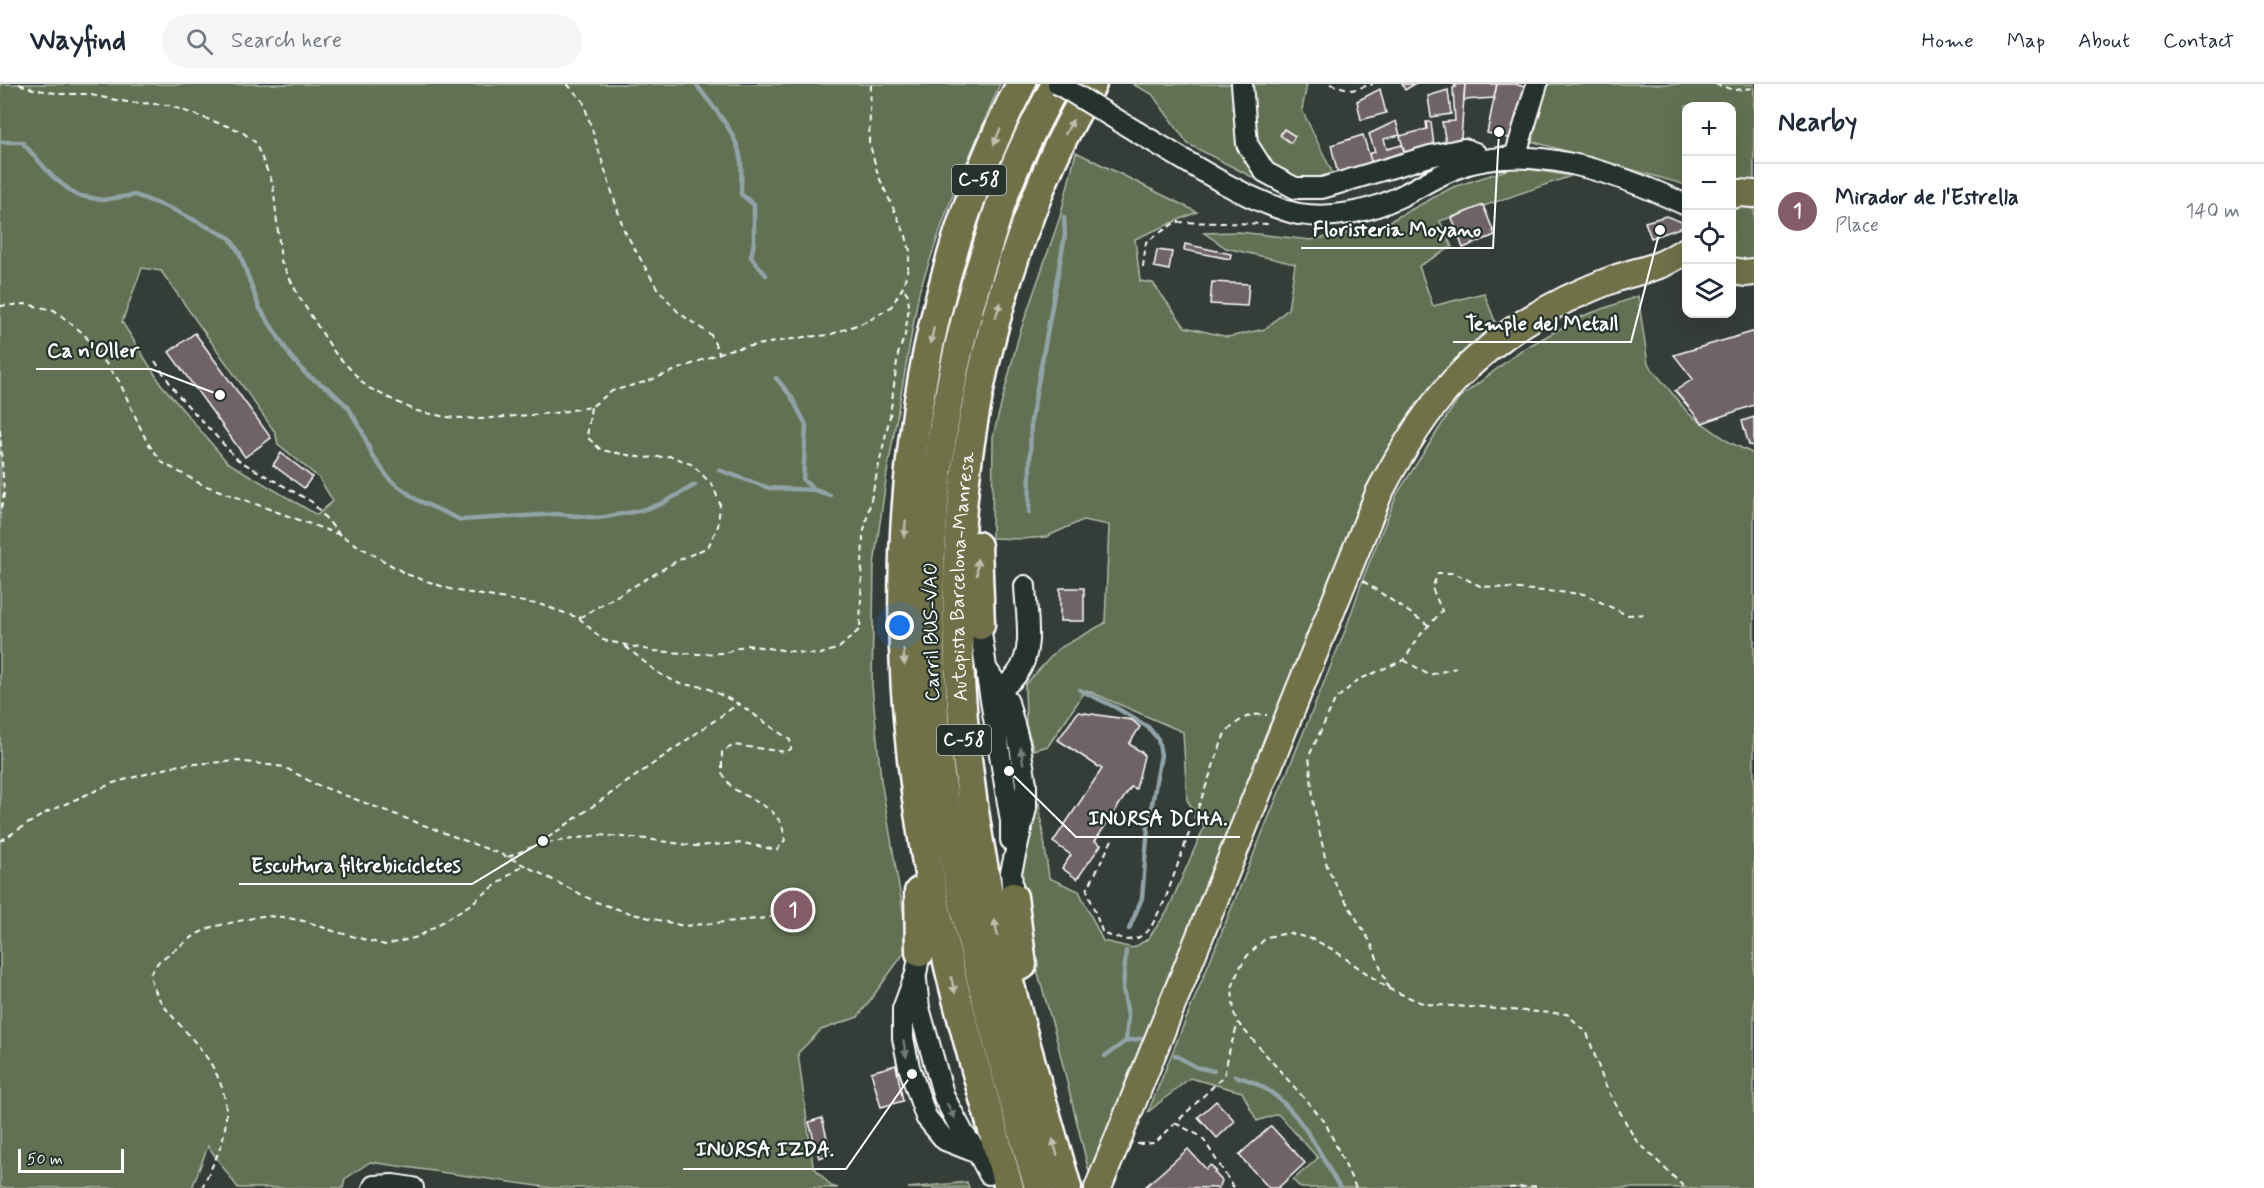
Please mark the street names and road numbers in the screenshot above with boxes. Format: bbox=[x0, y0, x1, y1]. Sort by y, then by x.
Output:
road number: C-58 bbox=[952, 165, 1006, 195]
street label: Autopista Barcelona-Manresa bbox=[944, 449, 982, 702]
street label: Carril BUS-VAO bbox=[917, 562, 947, 702]
road number: C-58 bbox=[937, 725, 991, 755]

